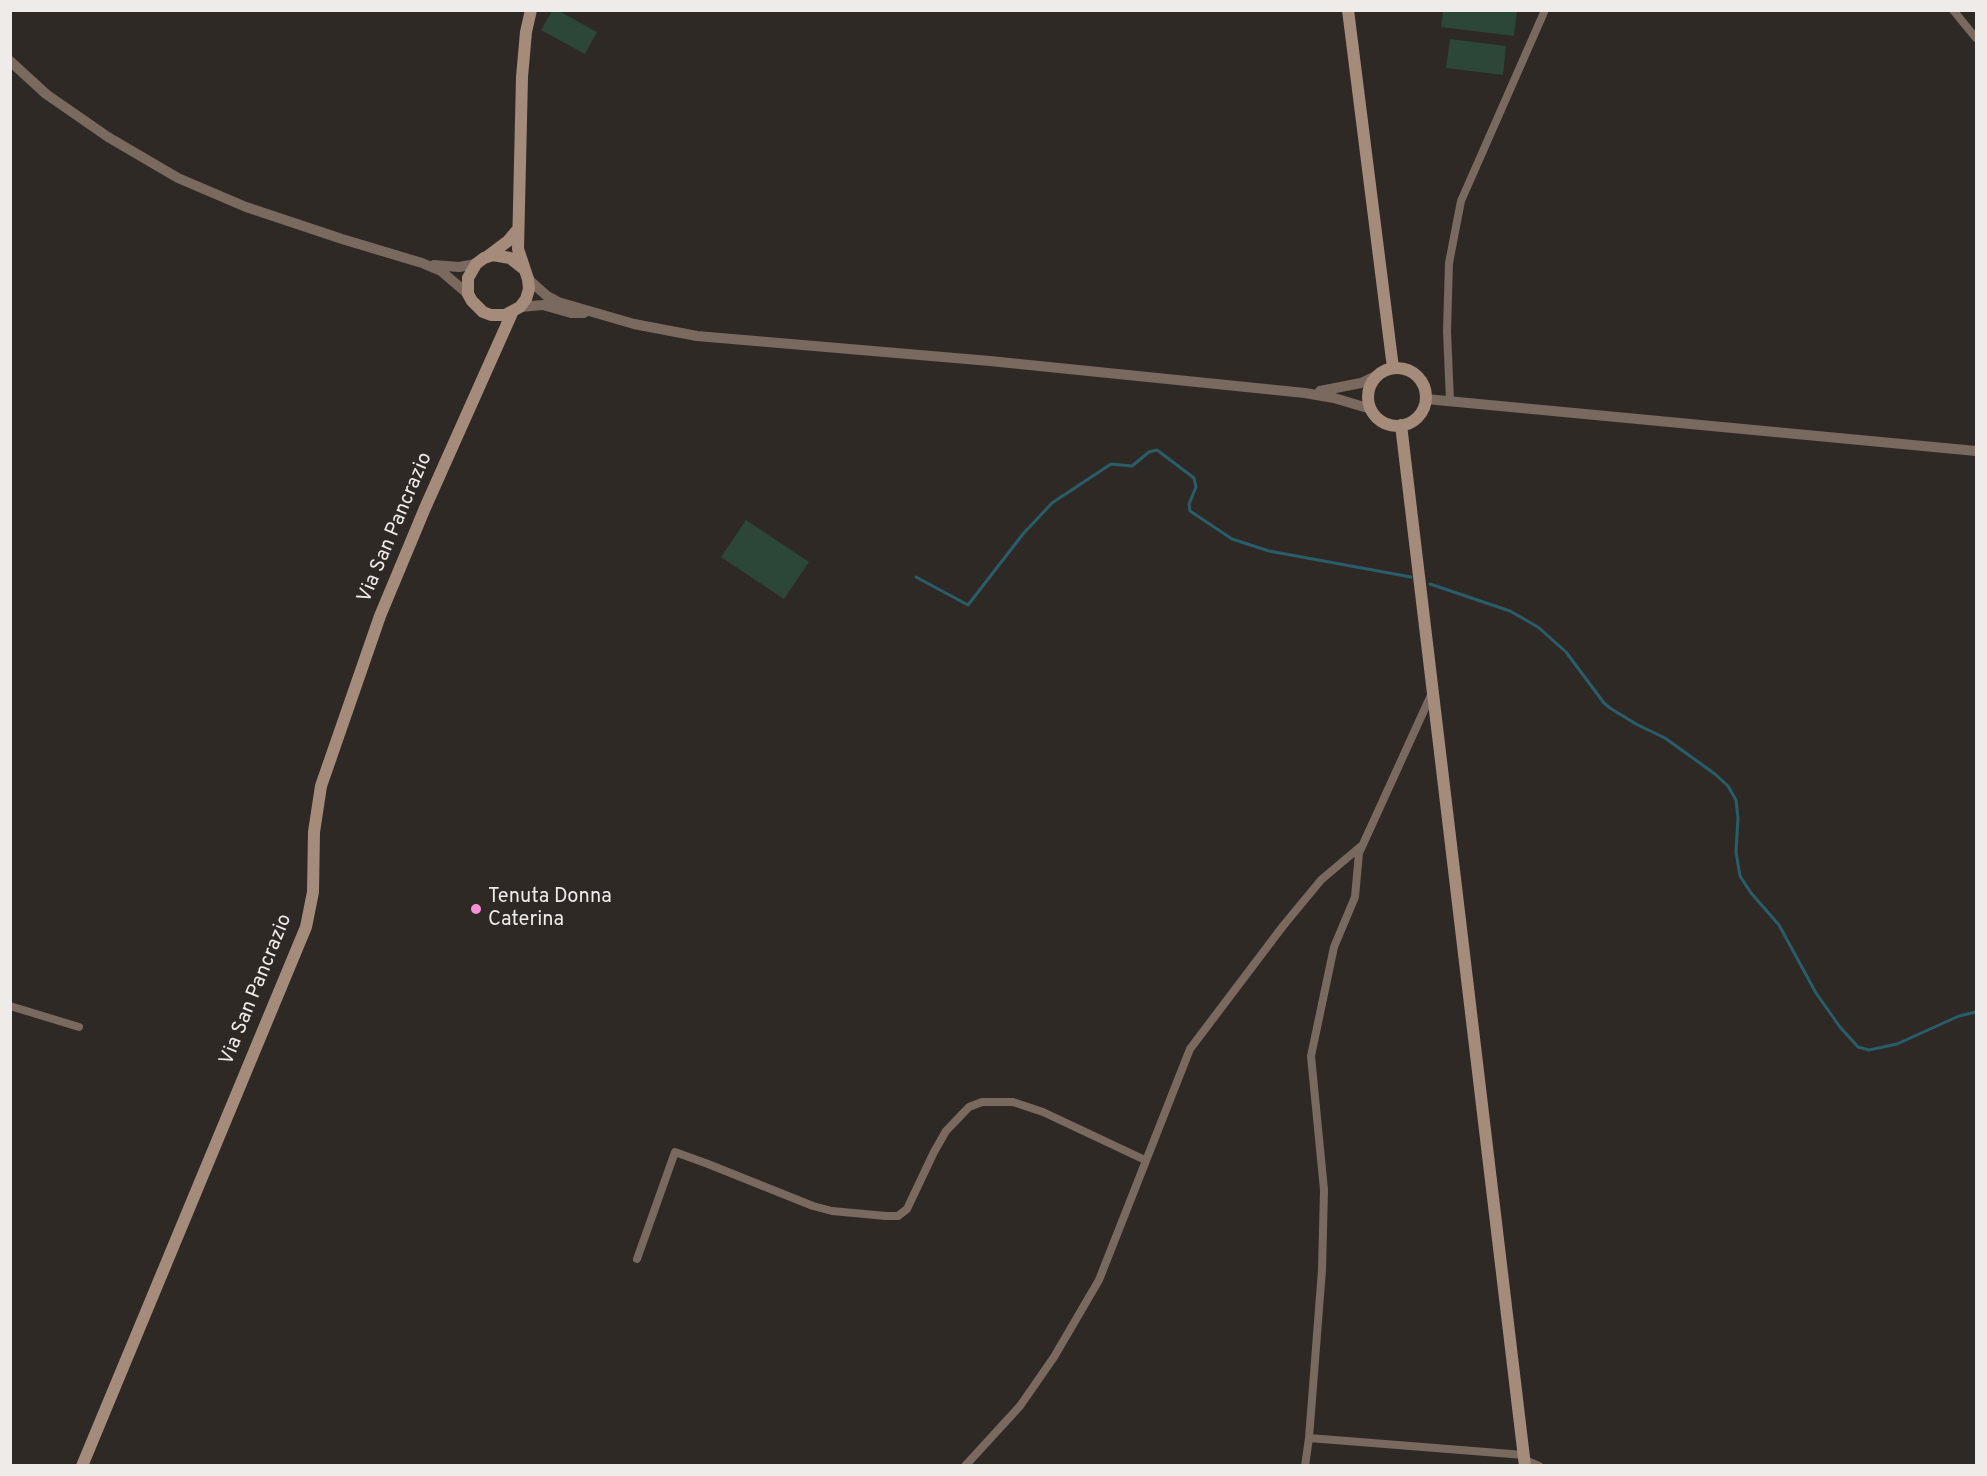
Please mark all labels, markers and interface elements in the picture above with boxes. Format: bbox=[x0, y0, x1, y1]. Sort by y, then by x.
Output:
street label: Via San Pancrazio bbox=[354, 449, 438, 607]
place label: Tenuta Donna Caterina bbox=[488, 886, 612, 933]
marker: Tenuta Donna Caterina bbox=[469, 902, 483, 916]
street label: Via San Pancrazio bbox=[216, 911, 298, 1069]

